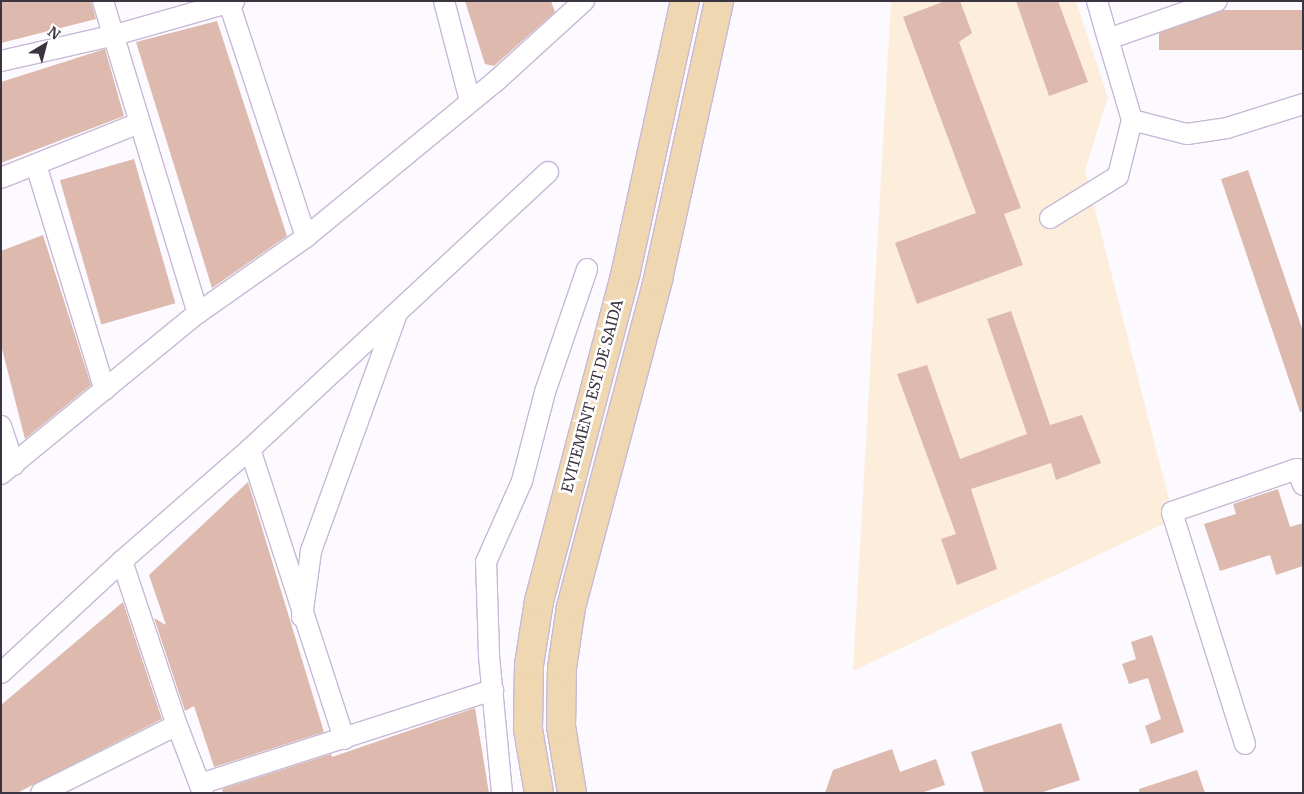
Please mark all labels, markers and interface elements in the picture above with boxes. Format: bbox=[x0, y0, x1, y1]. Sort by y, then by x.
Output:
north arrow bbox=[20, 20, 70, 70]
text: N bbox=[44, 23, 64, 44]
street label: EVITEMENT EST DE SAIDA bbox=[558, 298, 626, 494]

